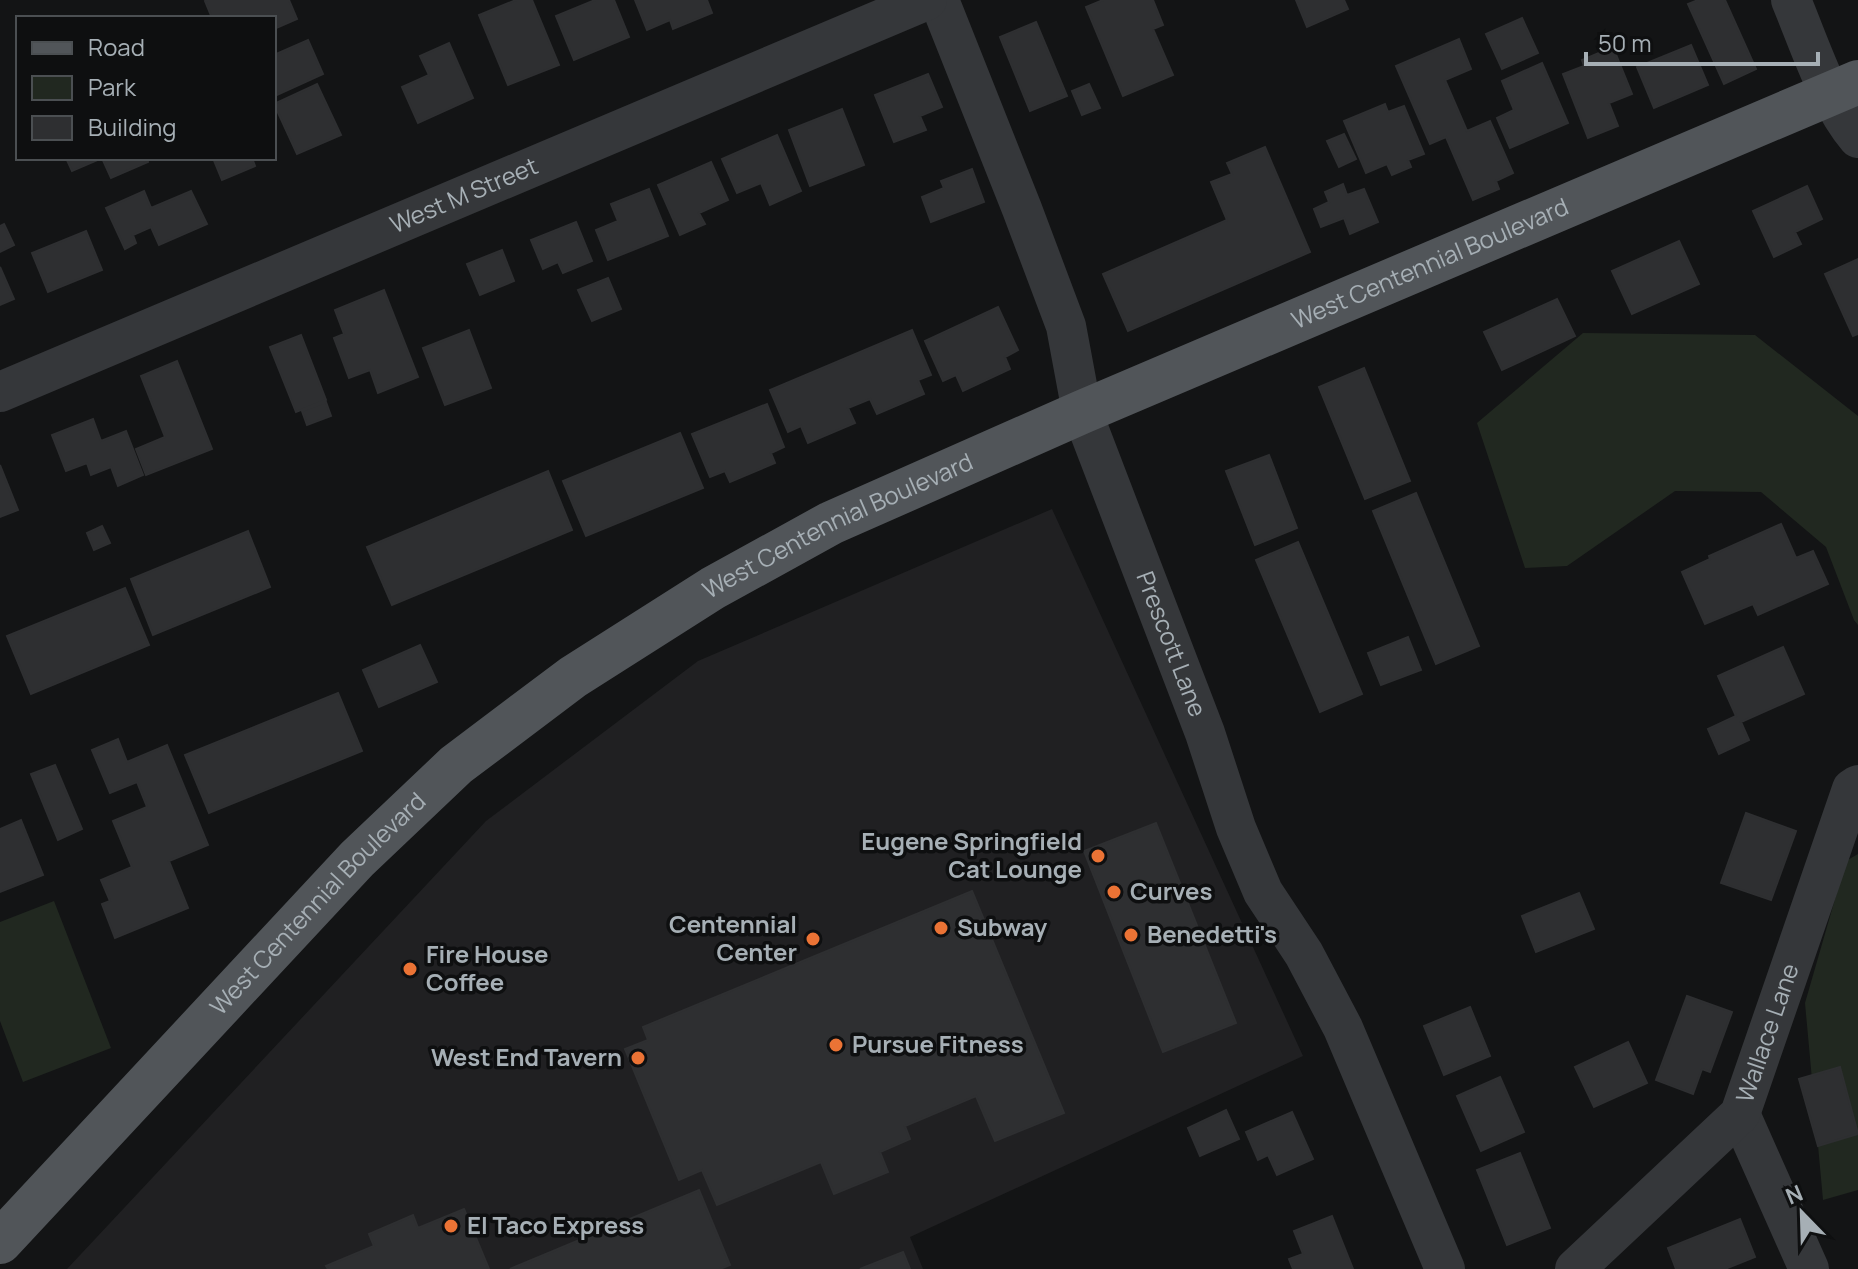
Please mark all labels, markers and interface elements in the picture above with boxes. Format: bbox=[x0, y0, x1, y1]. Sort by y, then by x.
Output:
legend bbox=[16, 16, 276, 160]
scale bar bbox=[1586, 16, 1818, 66]
text: 50 m bbox=[1598, 26, 1652, 59]
text: Road bbox=[88, 30, 145, 63]
text: Park bbox=[88, 70, 137, 103]
text: Building bbox=[88, 110, 176, 143]
street label: West M Street bbox=[385, 148, 543, 240]
street label: West Centennial Boulevard bbox=[1286, 189, 1573, 336]
street label: West Centennial Boulevard bbox=[696, 444, 978, 606]
street label: Prescott Lane bbox=[1130, 566, 1215, 721]
street label: West Centennial Boulevard bbox=[202, 784, 432, 1022]
place label: Eugene Springfield Cat Lounge bbox=[861, 824, 1082, 885]
marker: Eugene Springfield Cat Lounge bbox=[1089, 847, 1107, 865]
place label: Curves bbox=[1130, 874, 1213, 907]
marker: Curves bbox=[1105, 883, 1123, 901]
place label: Centennial Center bbox=[669, 907, 797, 968]
place label: Subway bbox=[957, 910, 1048, 943]
place label: Benedetti's bbox=[1147, 917, 1277, 950]
marker: Subway bbox=[932, 919, 950, 937]
marker: Benedetti's bbox=[1122, 926, 1140, 944]
marker: Centennial Center bbox=[804, 930, 822, 948]
place label: Fire House Coffee bbox=[426, 937, 549, 998]
street label: Wallace Lane bbox=[1727, 959, 1806, 1106]
marker: Fire House Coffee bbox=[401, 960, 419, 978]
place label: Pursue Fitness bbox=[852, 1027, 1024, 1060]
marker: Pursue Fitness bbox=[827, 1036, 845, 1054]
place label: West End Tavern bbox=[431, 1040, 622, 1073]
marker: West End Tavern bbox=[629, 1049, 647, 1067]
north arrow bbox=[1762, 1173, 1842, 1253]
text: N bbox=[1781, 1178, 1807, 1211]
place label: El Taco Express bbox=[467, 1208, 644, 1241]
marker: El Taco Express bbox=[442, 1217, 460, 1235]

